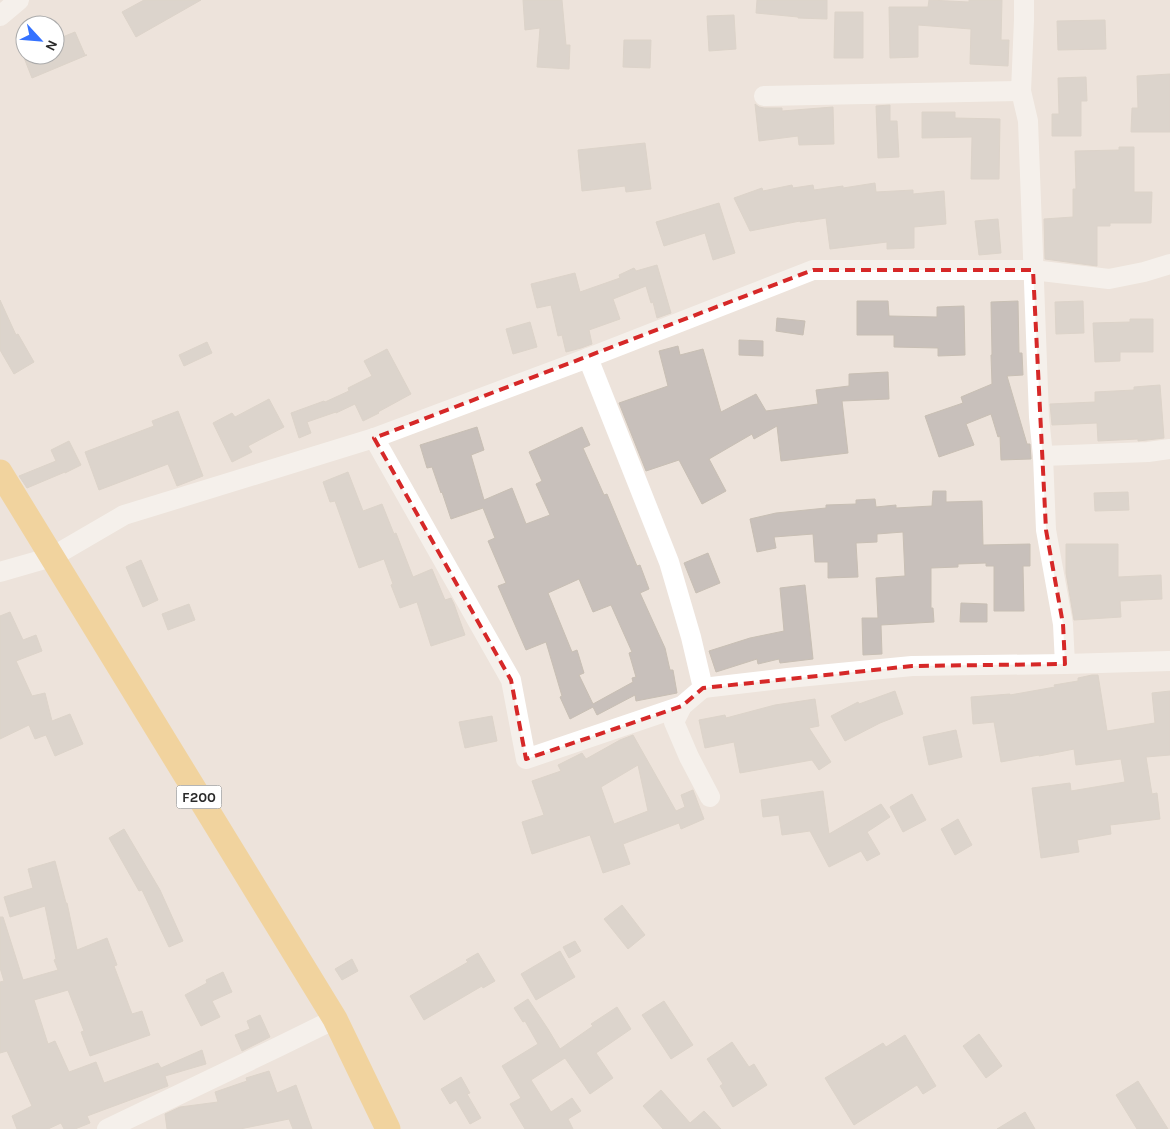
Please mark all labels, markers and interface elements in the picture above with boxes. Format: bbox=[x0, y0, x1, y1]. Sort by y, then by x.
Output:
north arrow bbox=[15, 15, 65, 65]
text: N bbox=[41, 37, 61, 54]
road number: F200 bbox=[176, 786, 222, 809]

